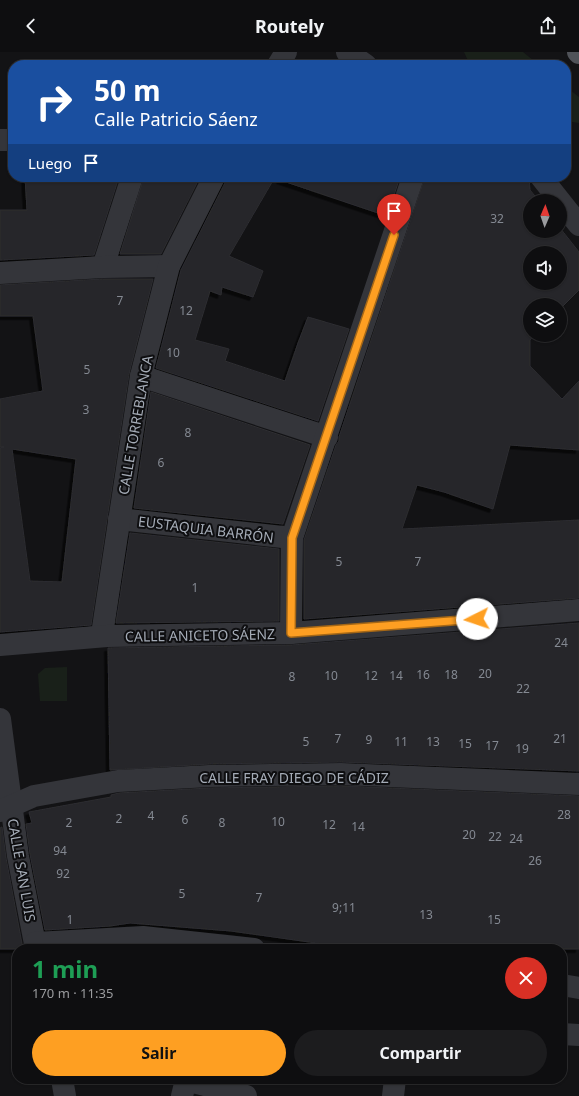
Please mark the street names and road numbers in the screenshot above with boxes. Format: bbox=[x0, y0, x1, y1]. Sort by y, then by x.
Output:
street label: CALLE TORREBLANCA bbox=[113, 354, 157, 496]
street label: EUSTAQUIA BARRÓN bbox=[137, 511, 275, 547]
street label: CALLE ANICETO SÁENZ bbox=[125, 624, 275, 646]
street label: CALLE FRAY DIEGO DE CÁDIZ bbox=[199, 768, 389, 787]
street label: CALLE SAN LUIS bbox=[4, 817, 40, 923]

